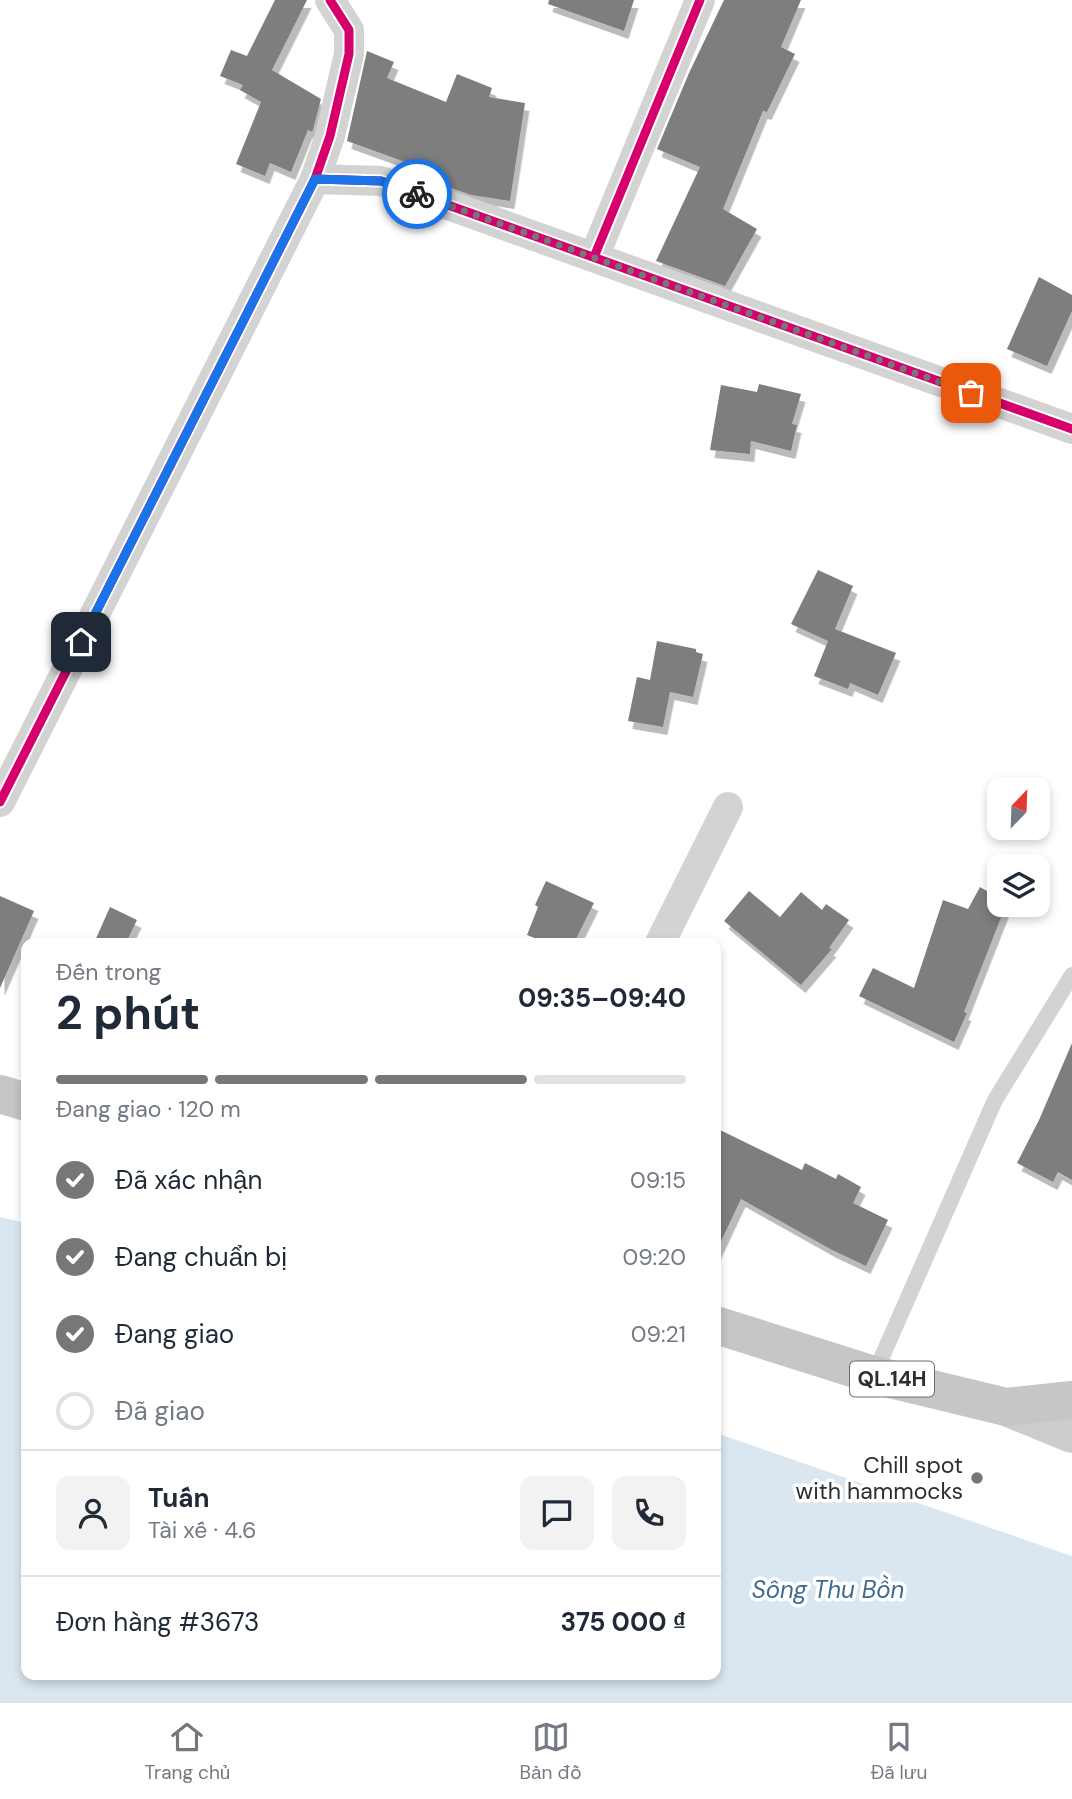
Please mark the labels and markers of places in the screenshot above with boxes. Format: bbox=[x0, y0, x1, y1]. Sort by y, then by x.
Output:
pin bbox=[941, 363, 1001, 423]
pin bbox=[51, 612, 111, 672]
place label: Chill spot with hammocks bbox=[796, 1450, 963, 1506]
marker: Chill spot with hammocks bbox=[969, 1470, 985, 1486]

